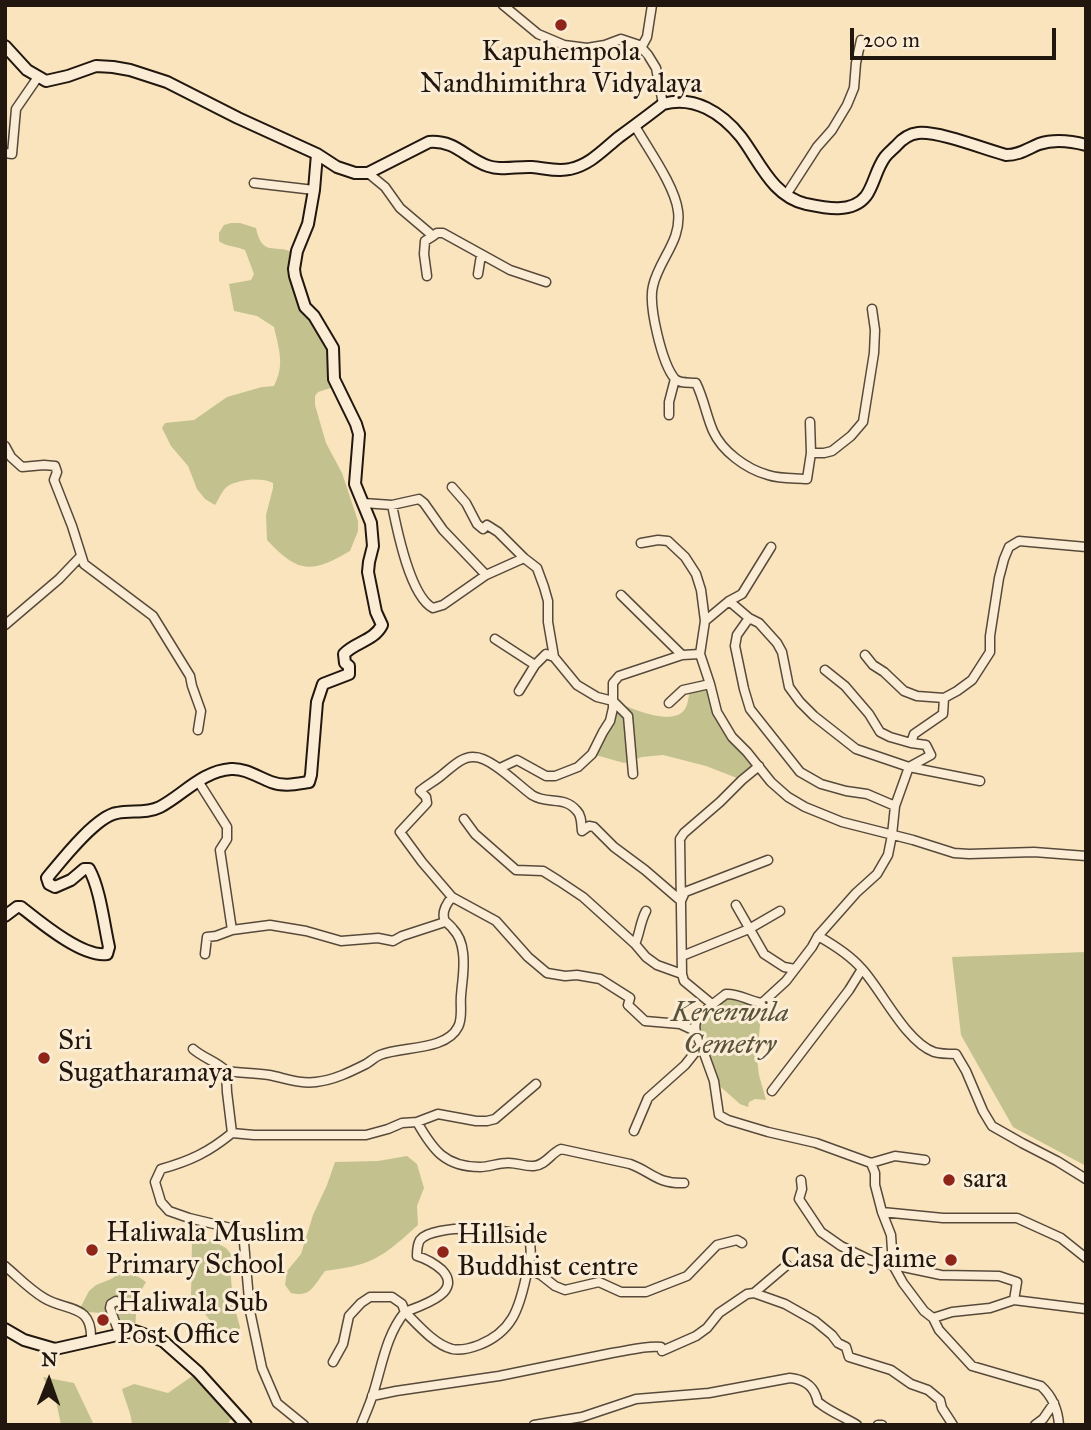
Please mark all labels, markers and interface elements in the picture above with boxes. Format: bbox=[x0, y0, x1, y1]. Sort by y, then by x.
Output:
scale bar bbox=[853, 14, 1060, 58]
marker: Kapuhempola Nandhimithra Vidyalaya bbox=[553, 17, 569, 33]
text: 200 m bbox=[863, 27, 920, 53]
place label: Kapuhempola Nandhimithra Vidyalaya bbox=[420, 36, 702, 102]
park label: Kerenwila Cemetry bbox=[671, 997, 789, 1063]
place label: Sri Sugatharamaya bbox=[58, 1025, 233, 1091]
marker: Sri Sugatharamaya bbox=[36, 1050, 52, 1066]
place label: sara bbox=[963, 1163, 1007, 1197]
marker: sara bbox=[941, 1172, 957, 1188]
place label: Haliwala Muslim Primary School bbox=[106, 1217, 305, 1283]
place label: Hillside Buddhist centre bbox=[457, 1219, 638, 1285]
marker: Haliwala Muslim Primary School bbox=[84, 1242, 100, 1258]
place label: Casa de Jaime bbox=[781, 1243, 937, 1277]
marker: Hillside Buddhist centre bbox=[435, 1244, 451, 1260]
marker: Casa de Jaime bbox=[943, 1252, 959, 1268]
place label: Haliwala Sub Post Office bbox=[117, 1287, 268, 1353]
marker: Haliwala Sub Post Office bbox=[95, 1312, 111, 1328]
north arrow bbox=[14, 1346, 84, 1416]
text: N bbox=[41, 1348, 58, 1371]

